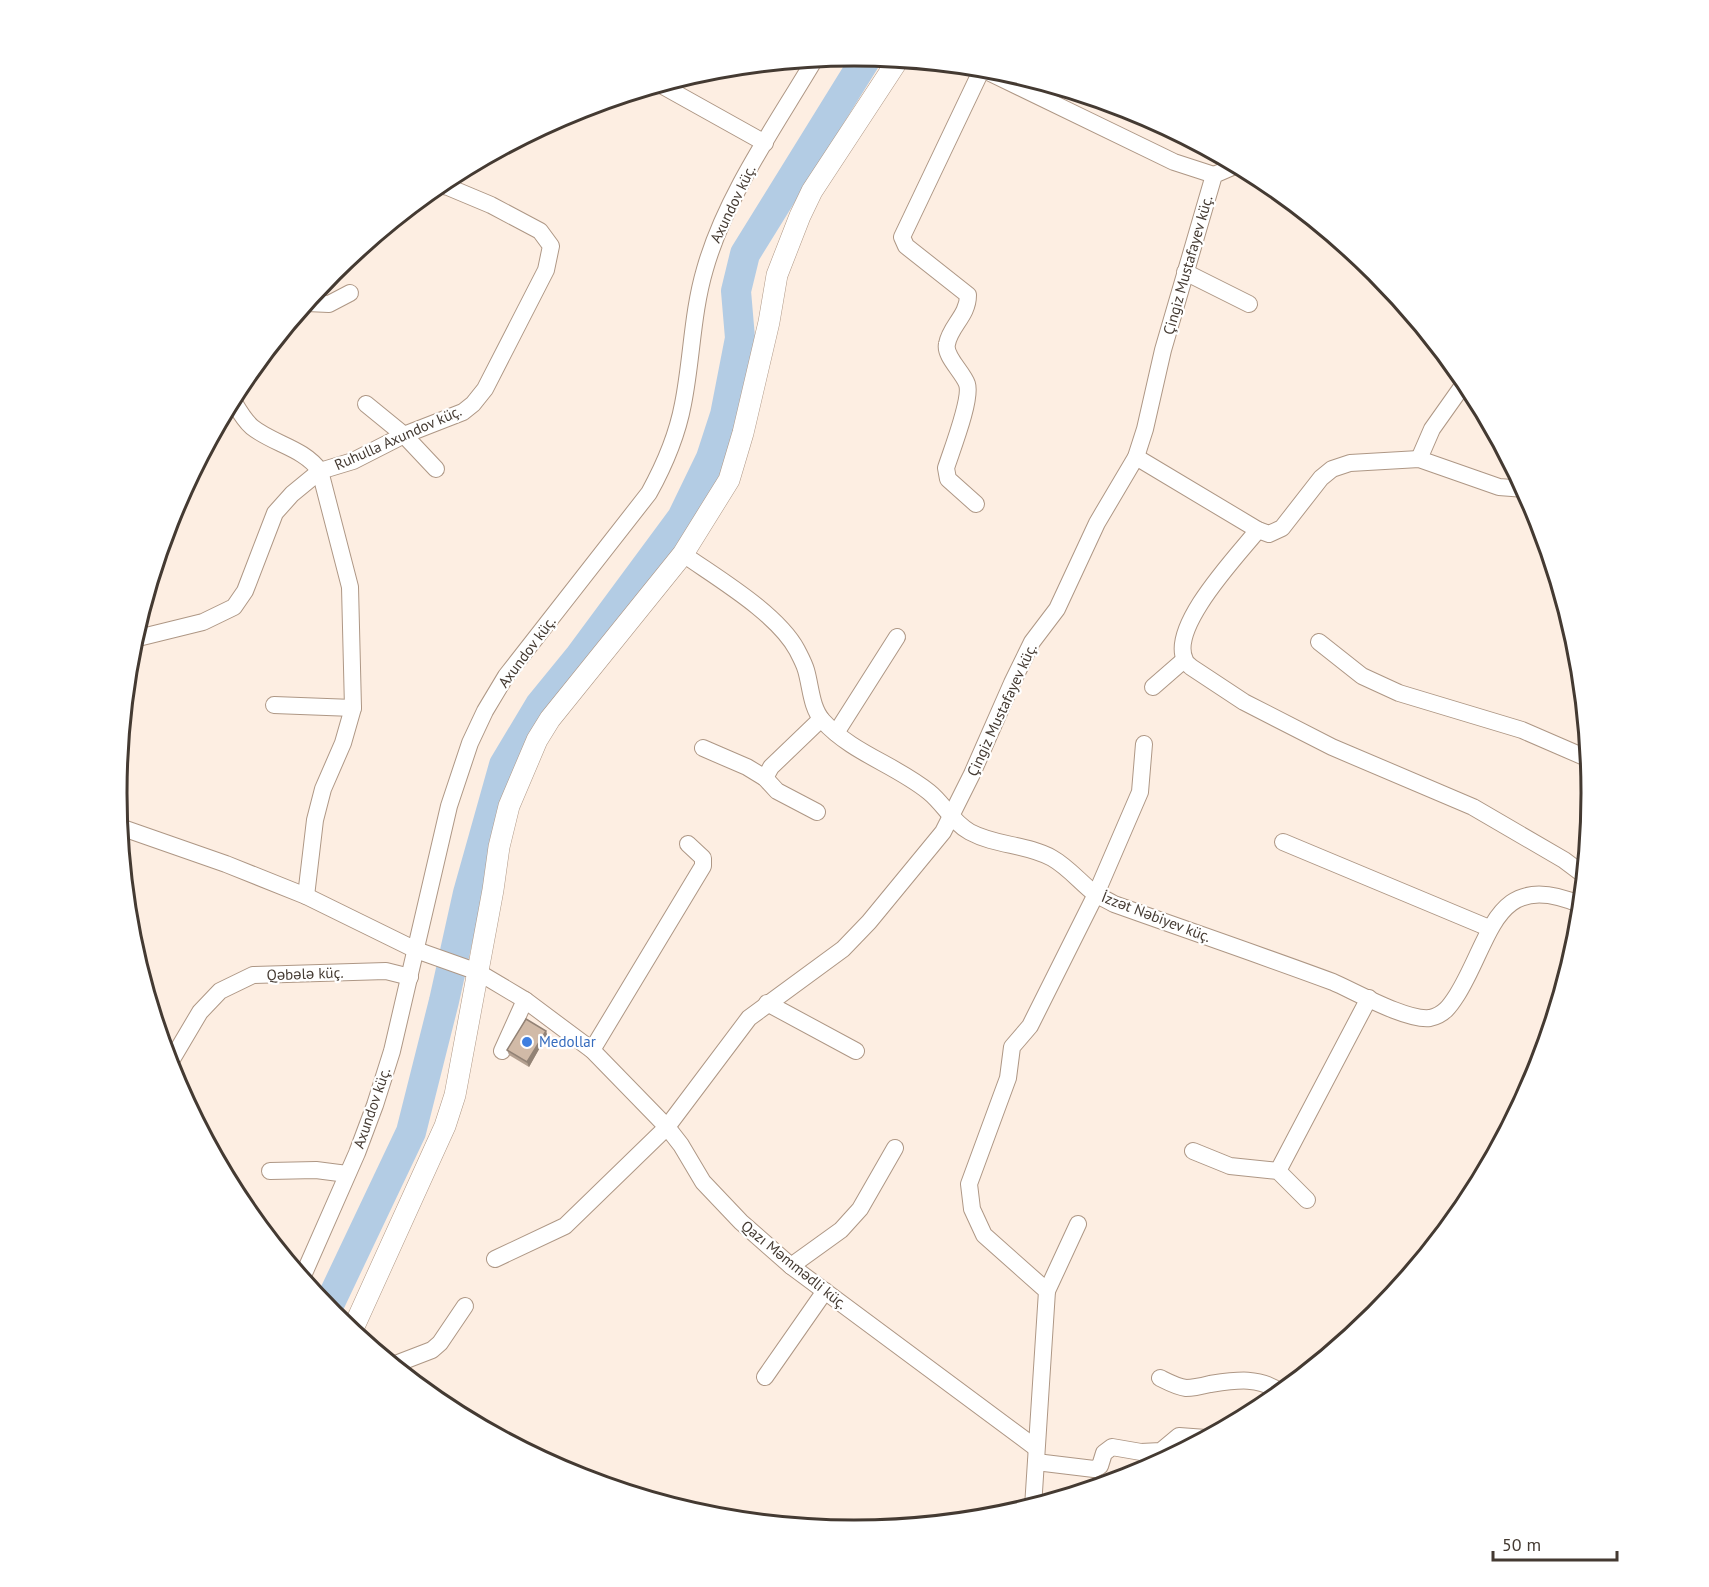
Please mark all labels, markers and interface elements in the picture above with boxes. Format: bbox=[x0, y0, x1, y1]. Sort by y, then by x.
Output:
street label: Axundov küç. bbox=[706, 162, 760, 246]
street label: Çingiz Mustafayev küç. bbox=[1159, 193, 1217, 337]
street label: Ruhulla Axundov küç. bbox=[331, 401, 464, 474]
street label: Axundov küç. bbox=[494, 612, 560, 691]
street label: Çingiz Mustafayev küç. bbox=[962, 640, 1041, 779]
street label: İzzət Nəbiyev küç. bbox=[1099, 887, 1214, 946]
street label: Qəbələ küç. bbox=[266, 963, 344, 984]
place label: Medollar bbox=[539, 1032, 596, 1051]
marker: Medollar bbox=[520, 1035, 534, 1049]
street label: Axundov küç. bbox=[349, 1065, 394, 1151]
street label: Qazı Məmmədli küç. bbox=[737, 1216, 851, 1313]
scale bar bbox=[1493, 1524, 1618, 1562]
text: 50 m bbox=[1502, 1533, 1541, 1556]

